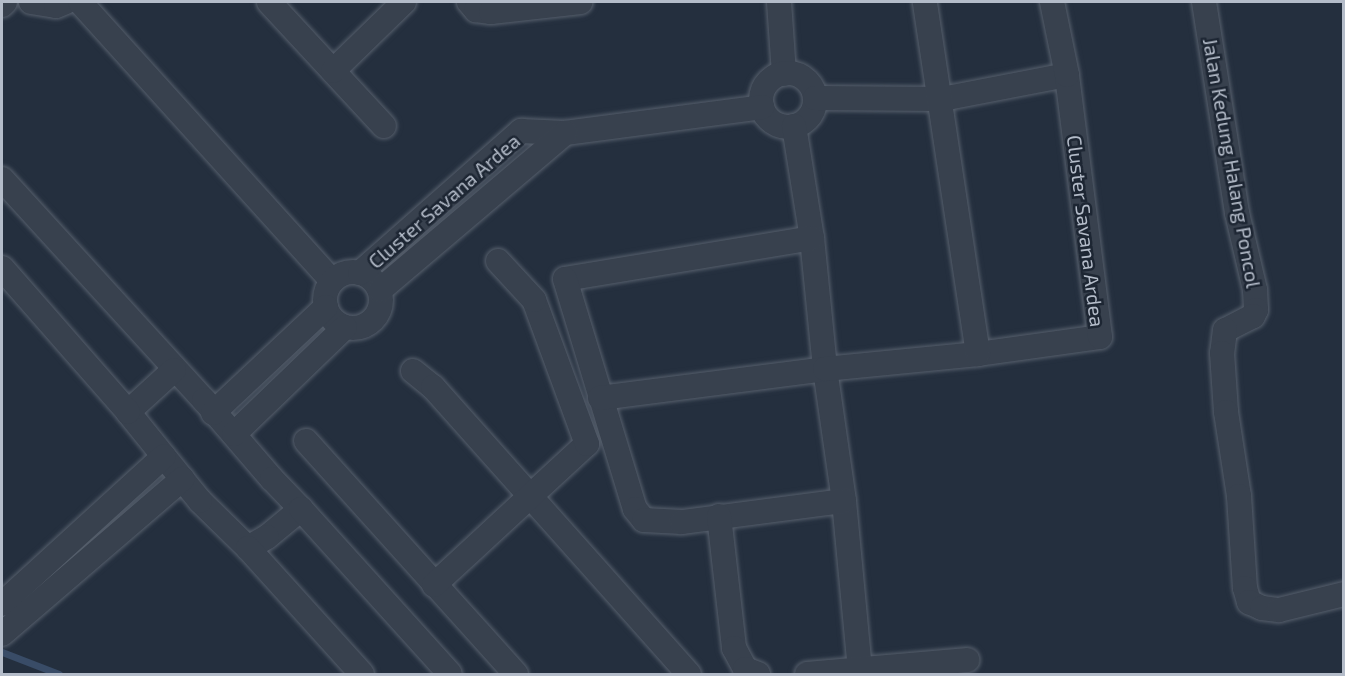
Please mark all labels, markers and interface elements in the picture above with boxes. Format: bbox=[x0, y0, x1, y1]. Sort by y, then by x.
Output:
street label: Jalan Kedung Halang Poncol bbox=[1198, 36, 1266, 290]
street label: Cluster Savana Ardea bbox=[363, 128, 525, 274]
street label: Cluster Savana Ardea bbox=[1062, 133, 1110, 329]

